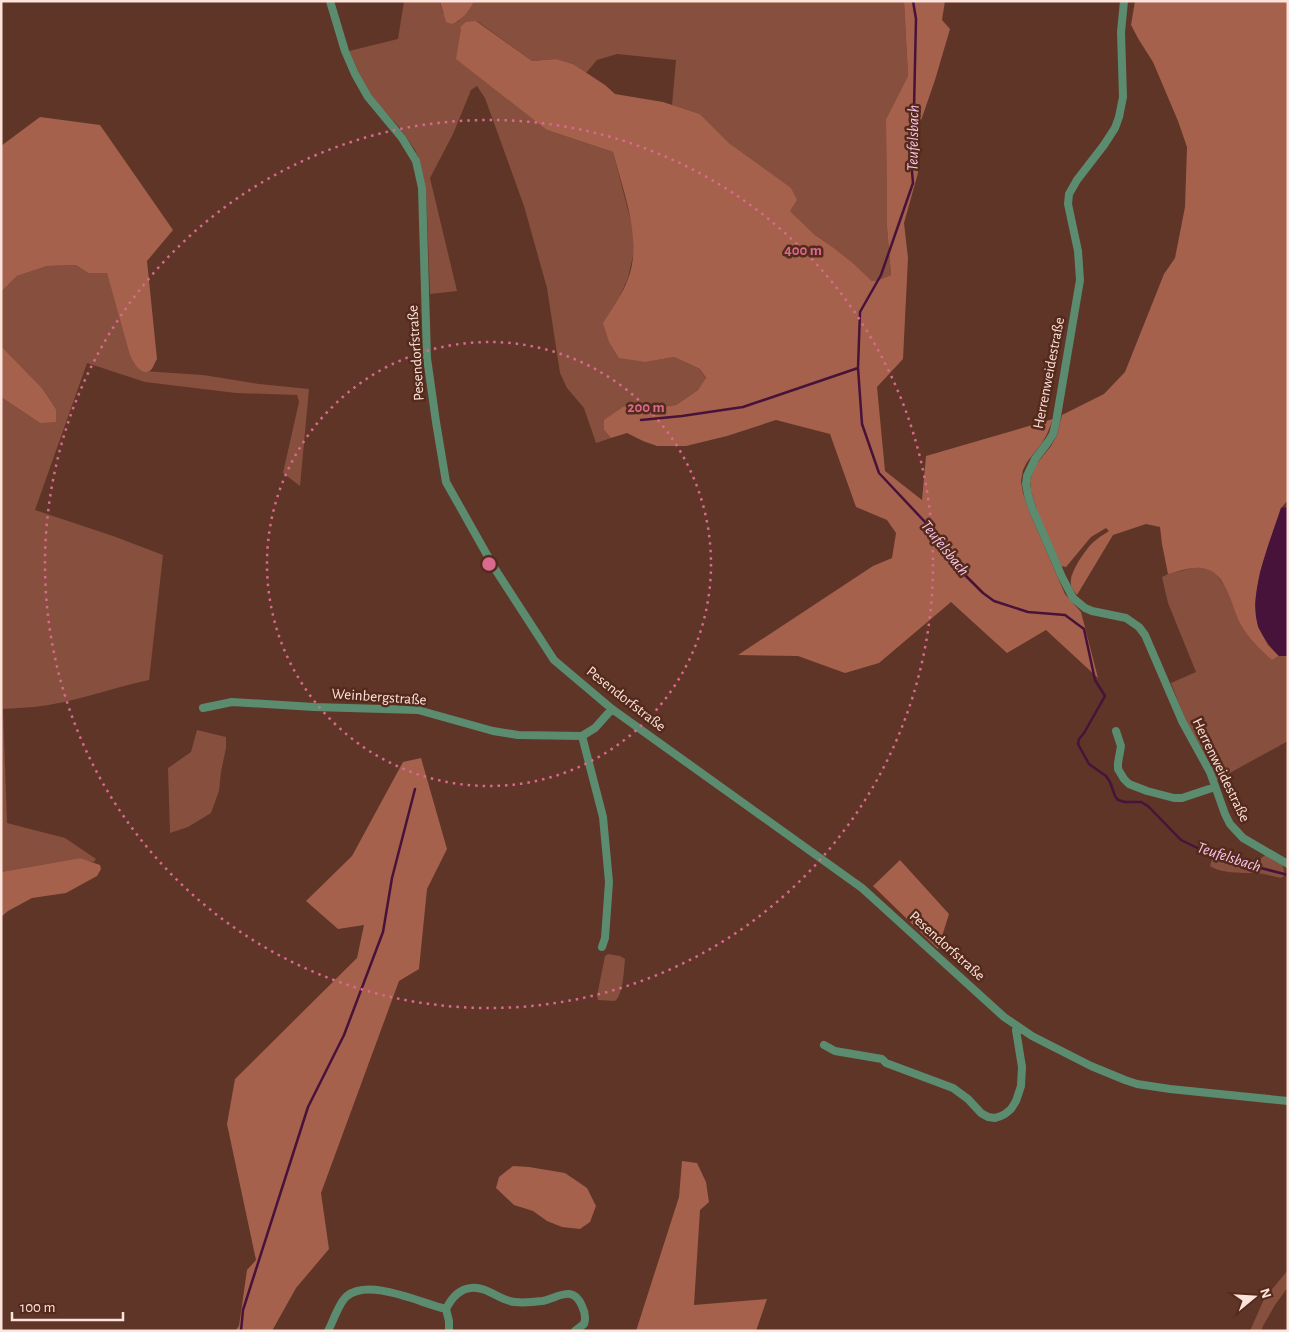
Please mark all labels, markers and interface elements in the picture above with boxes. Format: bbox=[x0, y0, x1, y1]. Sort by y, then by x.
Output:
water label: Teufelsbach bbox=[904, 105, 922, 171]
text: 400 m bbox=[784, 243, 822, 258]
street label: Pesendorfstraße bbox=[405, 305, 427, 401]
street label: Herrenweidestraße bbox=[1031, 316, 1067, 430]
text: 200 m bbox=[627, 400, 665, 415]
water label: Teufelsbach bbox=[918, 517, 972, 579]
centre of rings bbox=[480, 555, 498, 573]
street label: Pesendorfstraße bbox=[584, 664, 668, 734]
street label: Weinbergstraße bbox=[331, 686, 427, 708]
street label: Herrenweidestraße bbox=[1189, 716, 1253, 824]
water label: Teufelsbach bbox=[1195, 839, 1263, 875]
street label: Pesendorfstraße bbox=[906, 908, 988, 984]
north arrow bbox=[1229, 1272, 1279, 1322]
text: N bbox=[1257, 1286, 1274, 1300]
scale bar bbox=[12, 1290, 124, 1322]
text: 100 m bbox=[20, 1300, 55, 1315]

